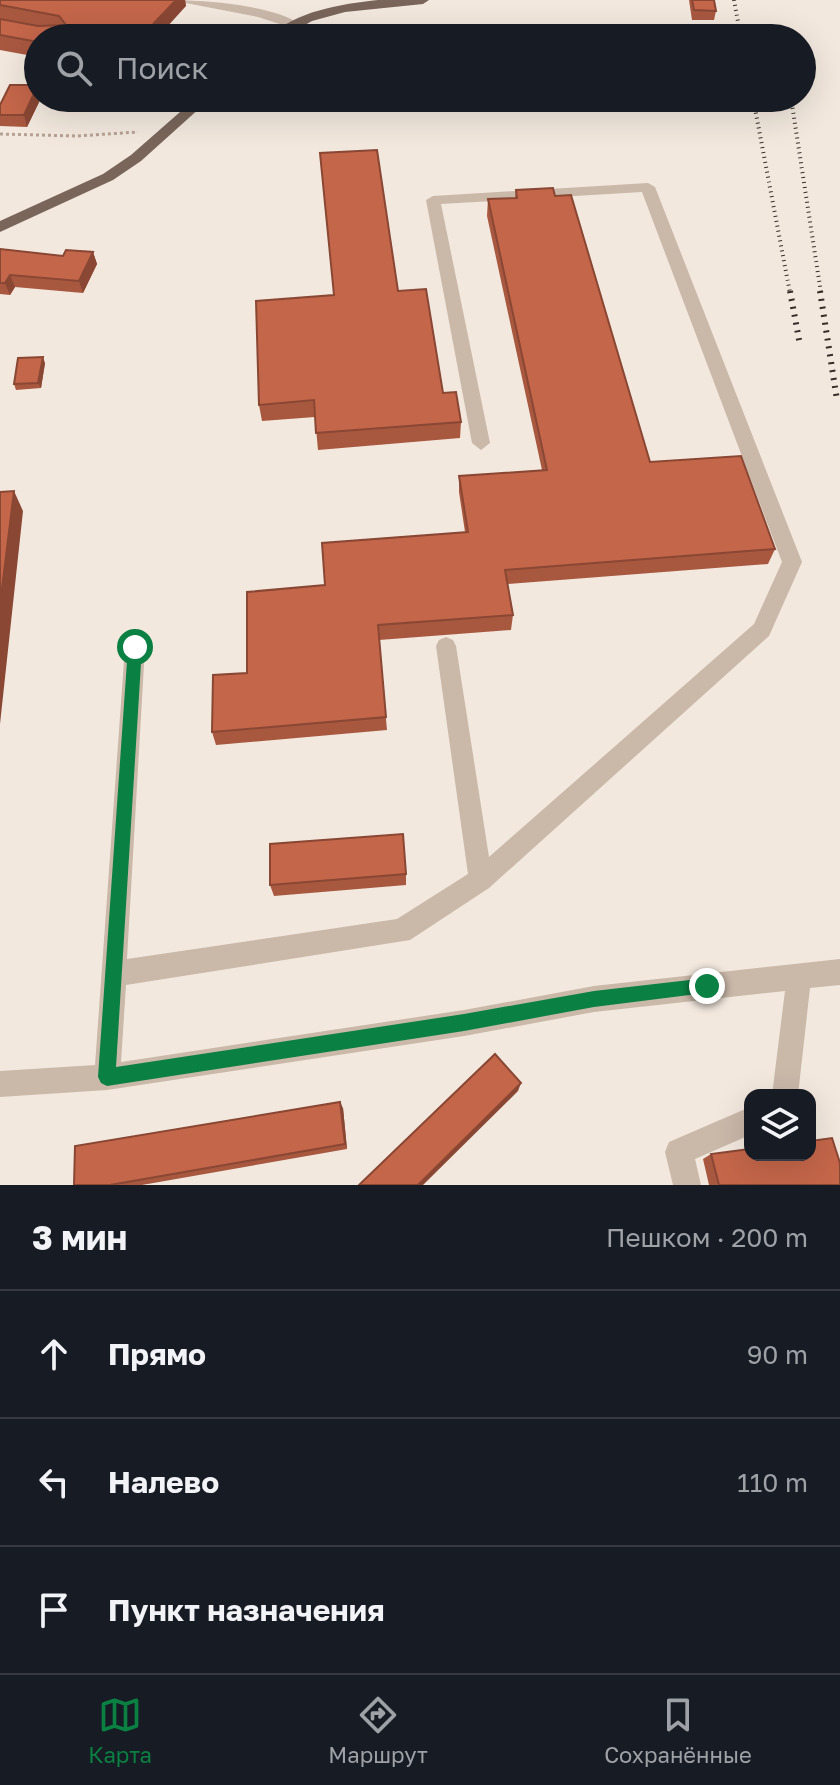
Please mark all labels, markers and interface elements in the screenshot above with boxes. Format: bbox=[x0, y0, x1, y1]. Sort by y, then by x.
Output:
search box bbox=[24, 24, 816, 112]
icon: search bbox=[52, 46, 96, 90]
text: Поиск bbox=[116, 50, 208, 86]
route start bbox=[117, 629, 153, 665]
route end bbox=[689, 968, 725, 1004]
map controls bbox=[744, 1089, 816, 1161]
button: layers bbox=[744, 1089, 816, 1161]
text: 3 мин bbox=[32, 1217, 127, 1257]
text: Пешком · 200 m bbox=[606, 1222, 808, 1253]
icon: ahead bbox=[32, 1332, 76, 1376]
text: Прямо bbox=[108, 1336, 206, 1372]
text: 90 m bbox=[747, 1339, 808, 1370]
icon: left bbox=[32, 1460, 76, 1504]
text: Налево bbox=[108, 1464, 219, 1500]
text: 110 m bbox=[737, 1467, 808, 1498]
icon: arrive bbox=[32, 1588, 76, 1632]
text: Пункт назначения bbox=[108, 1592, 385, 1628]
tab: Карта bbox=[88, 1693, 152, 1768]
tab: Маршрут bbox=[328, 1693, 428, 1768]
tab: Сохранённые bbox=[604, 1693, 752, 1768]

